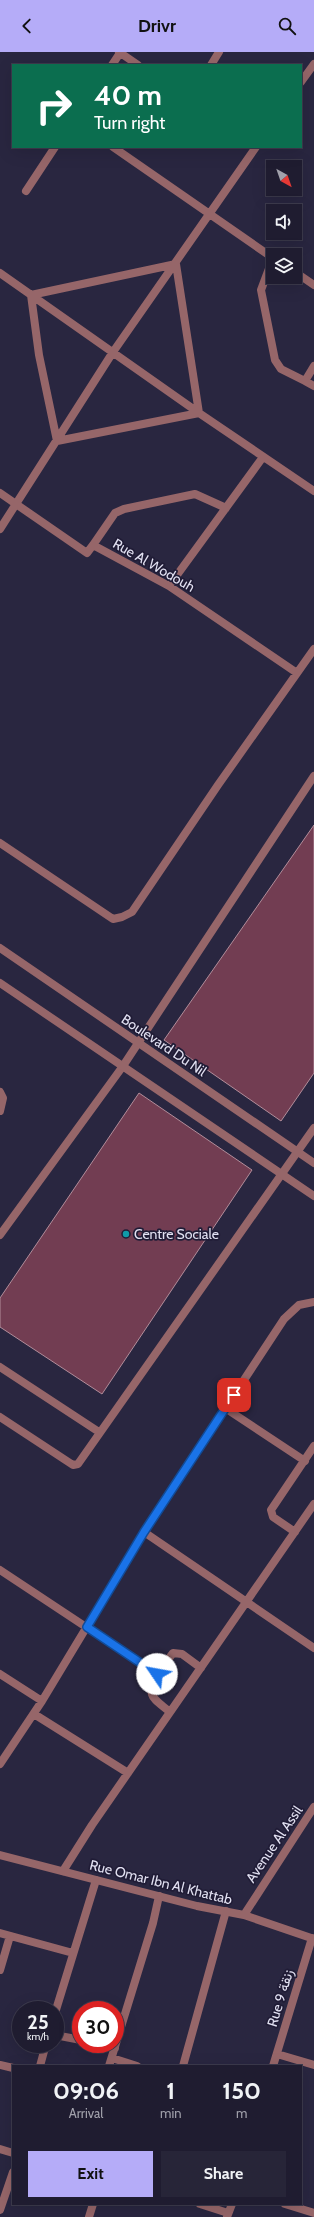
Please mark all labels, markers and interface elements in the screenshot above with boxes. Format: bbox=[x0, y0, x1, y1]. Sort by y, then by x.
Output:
icon: back bbox=[16, 15, 38, 37]
text: Drivr bbox=[138, 15, 176, 37]
icon: search bbox=[276, 15, 298, 37]
text: 40 m bbox=[94, 78, 162, 112]
icon: right bbox=[28, 80, 80, 132]
text: Turn right bbox=[94, 112, 165, 134]
north arrow bbox=[266, 160, 302, 196]
map controls bbox=[266, 160, 302, 284]
button: sound bbox=[266, 204, 302, 240]
button: layers bbox=[266, 248, 302, 284]
street label: Rue Al Wodouh bbox=[110, 534, 198, 596]
street label: Boulevard Du Nil bbox=[118, 1010, 211, 1081]
place label: Centre Sociale bbox=[134, 1225, 219, 1243]
marker: Centre Sociale bbox=[121, 1229, 131, 1239]
pin bbox=[217, 1378, 251, 1412]
icon: arrive bbox=[223, 1384, 245, 1406]
position arrow bbox=[136, 1653, 178, 1695]
street label: Avenue Al Assil bbox=[242, 1801, 307, 1886]
street label: Rue Omar Ibn Al Khattab bbox=[88, 1856, 234, 1908]
street label: Rue 9 زنقة bbox=[263, 1967, 297, 2029]
speed limit sign: 30 bbox=[72, 2001, 124, 2053]
text: 25 bbox=[27, 2010, 49, 2034]
text: km/h bbox=[27, 2030, 49, 2043]
text: 09:06 bbox=[53, 2076, 119, 2105]
text: 1 bbox=[166, 2076, 175, 2105]
text: 150 bbox=[222, 2076, 261, 2105]
text: Arrival bbox=[69, 2105, 103, 2121]
text: min bbox=[160, 2105, 181, 2121]
text: m bbox=[236, 2105, 247, 2121]
button: Exit bbox=[28, 2151, 153, 2197]
button: Share bbox=[161, 2151, 286, 2197]

